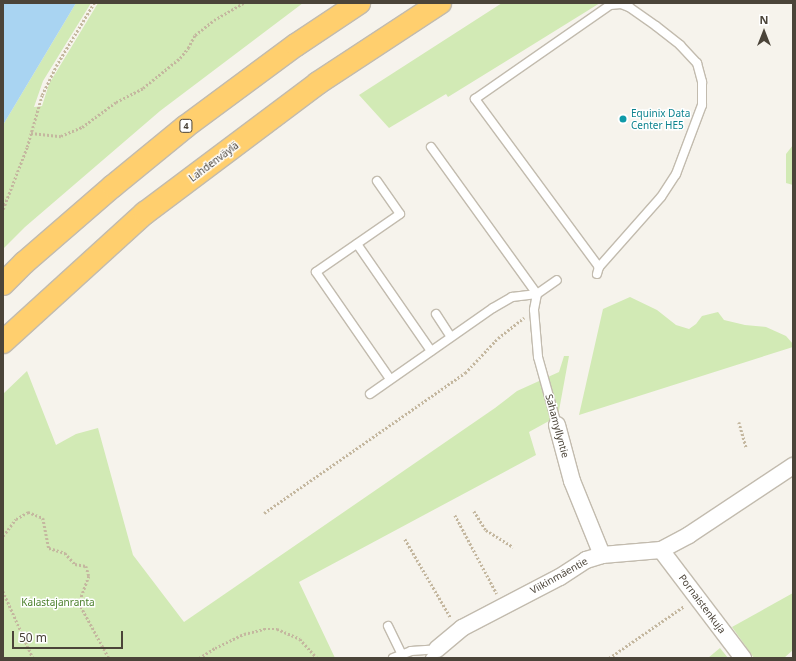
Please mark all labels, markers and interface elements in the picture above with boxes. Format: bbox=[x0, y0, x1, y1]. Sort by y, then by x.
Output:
north arrow bbox=[744, 12, 784, 52]
text: N bbox=[760, 12, 768, 27]
place label: Equinix Data Center HE5 bbox=[631, 107, 690, 130]
marker: Equinix Data Center HE5 bbox=[618, 114, 628, 124]
road number: 4 bbox=[179, 119, 193, 133]
street label: Lahdenväylä bbox=[187, 139, 241, 185]
street label: Sahamyllyntie bbox=[543, 393, 571, 459]
street label: Viikinmäentie bbox=[528, 555, 590, 597]
street label: Pornaistenkuja bbox=[676, 572, 728, 636]
park label: Kalastajanranta bbox=[21, 597, 95, 609]
scale bar bbox=[14, 623, 125, 649]
text: 50 m bbox=[19, 629, 47, 646]

